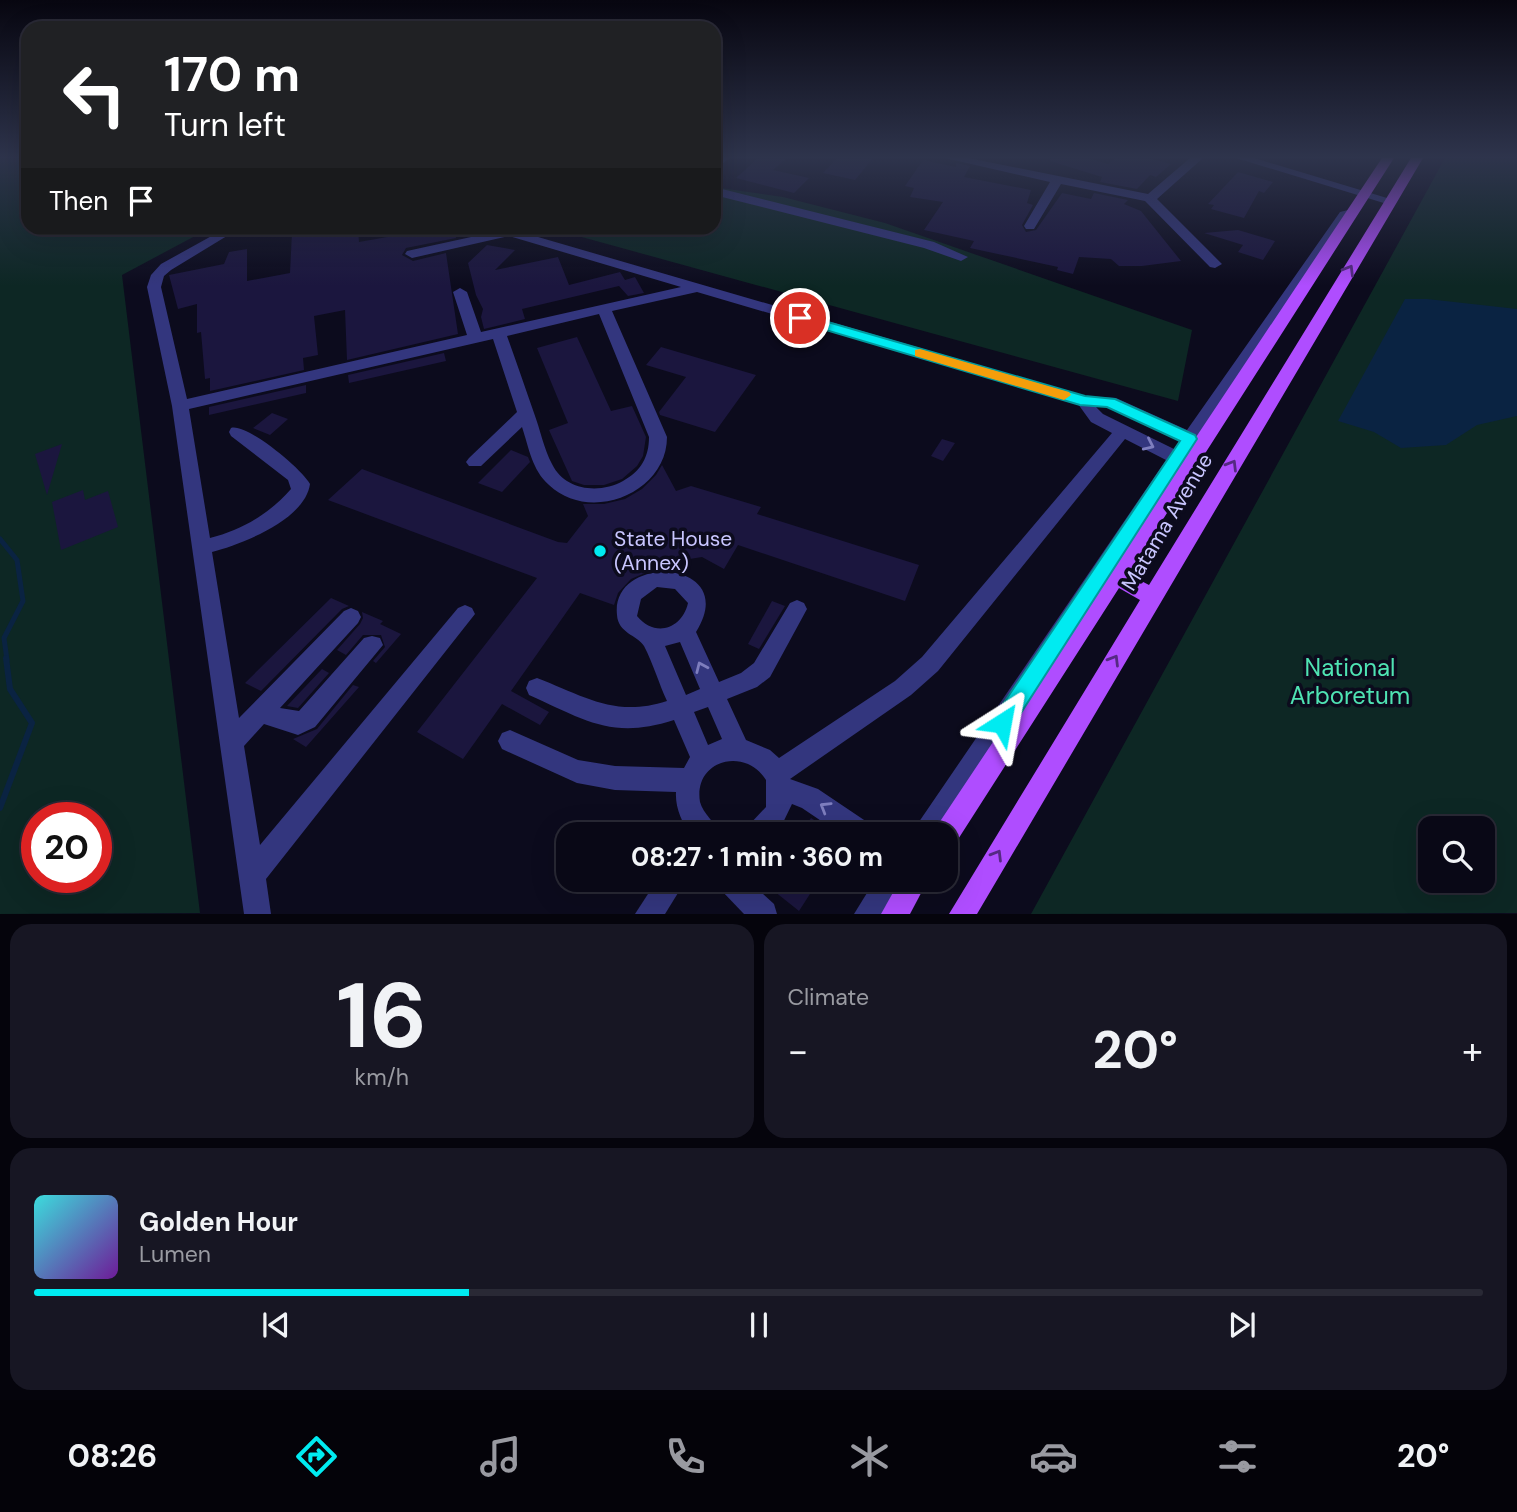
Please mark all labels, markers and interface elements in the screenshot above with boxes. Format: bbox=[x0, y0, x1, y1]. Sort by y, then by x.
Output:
text: 170 m bbox=[164, 42, 300, 106]
icon: left bbox=[49, 49, 140, 140]
text: Turn left bbox=[164, 104, 286, 146]
icon: arrive bbox=[122, 182, 160, 220]
text: Then bbox=[49, 184, 108, 218]
one-way arrow bbox=[1341, 265, 1354, 278]
pin bbox=[770, 288, 830, 348]
icon: arrive bbox=[781, 299, 819, 337]
one-way arrow bbox=[1142, 437, 1154, 451]
street label: Matama Avenue bbox=[1115, 448, 1219, 596]
one-way arrow bbox=[1223, 460, 1236, 473]
place label: State House (Annex) bbox=[614, 525, 732, 577]
marker: State House (Annex) bbox=[592, 543, 608, 559]
park label: National Arboretum bbox=[1290, 652, 1410, 711]
one-way arrow bbox=[1106, 654, 1119, 667]
one-way arrow bbox=[695, 662, 709, 675]
position arrow bbox=[965, 686, 1039, 760]
speed limit sign: 20 bbox=[21, 802, 112, 893]
one-way arrow bbox=[819, 802, 832, 815]
map controls bbox=[1418, 816, 1495, 893]
button: search bbox=[1418, 816, 1495, 893]
text: 08:27 · 1 min · 360 m bbox=[631, 840, 883, 874]
one-way arrow bbox=[989, 849, 1002, 862]
text: 16 bbox=[336, 957, 427, 1075]
text: Climate bbox=[788, 982, 869, 1012]
text: 20° bbox=[1093, 1016, 1178, 1084]
text: − bbox=[788, 1026, 808, 1076]
text: + bbox=[1462, 1026, 1483, 1076]
text: km/h bbox=[355, 1062, 409, 1092]
text: Golden Hour bbox=[139, 1205, 298, 1239]
text: Lumen bbox=[139, 1239, 211, 1269]
icon: previous bbox=[257, 1306, 295, 1344]
icon: pause bbox=[740, 1306, 778, 1344]
icon: next bbox=[1223, 1306, 1261, 1344]
icon: directions bbox=[292, 1432, 341, 1481]
icon: music bbox=[476, 1432, 525, 1481]
icon: phone bbox=[661, 1432, 710, 1481]
icon: climate bbox=[845, 1432, 894, 1481]
icon: car bbox=[1029, 1432, 1078, 1481]
icon: filters bbox=[1213, 1432, 1262, 1481]
text: 08:26 bbox=[68, 1435, 157, 1477]
text: 20° bbox=[1397, 1435, 1449, 1477]

